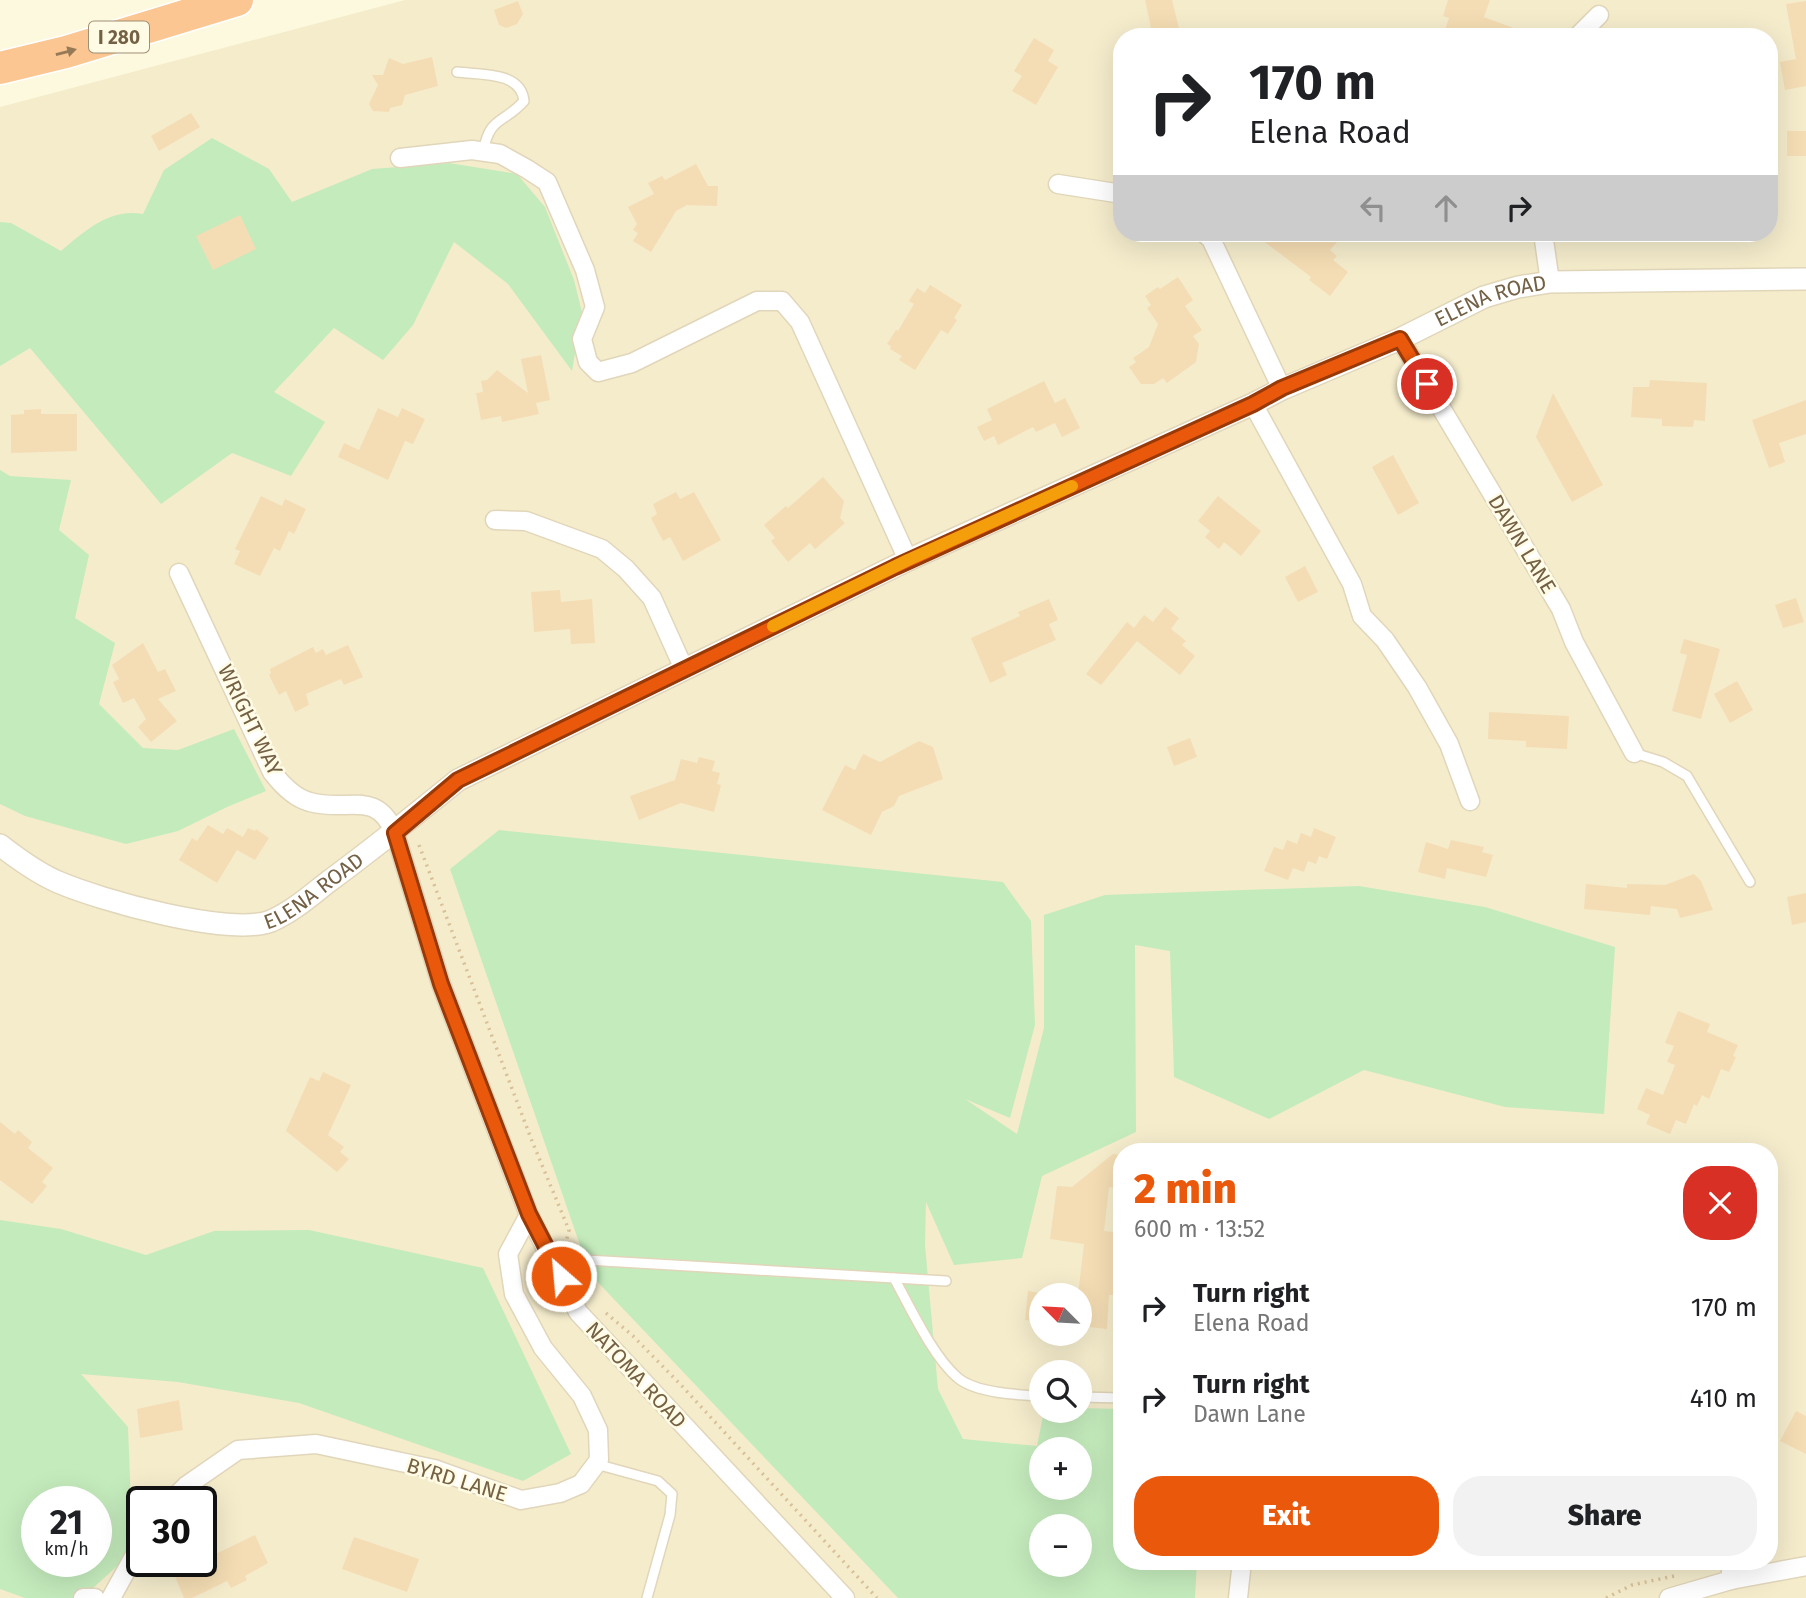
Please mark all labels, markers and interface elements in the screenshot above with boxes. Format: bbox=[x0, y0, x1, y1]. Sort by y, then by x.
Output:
road number: I 280 bbox=[89, 22, 149, 52]
one-way arrow bbox=[55, 46, 77, 57]
text: 170 m bbox=[1249, 53, 1376, 112]
icon: right bbox=[1134, 56, 1225, 147]
text: Elena Road bbox=[1249, 113, 1411, 151]
icon: left bbox=[1354, 189, 1392, 227]
icon: ahead bbox=[1427, 189, 1465, 227]
icon: right bbox=[1500, 189, 1538, 227]
street label: ELENA ROAD bbox=[1430, 270, 1548, 333]
pin bbox=[1397, 354, 1457, 414]
icon: arrive bbox=[1408, 365, 1446, 403]
street label: DAWN LANE bbox=[1482, 490, 1562, 598]
street label: WRIGHT WAY bbox=[212, 660, 288, 780]
street label: ELENA ROAD bbox=[260, 847, 369, 936]
text: 2 min bbox=[1134, 1164, 1237, 1214]
button: close bbox=[1683, 1166, 1757, 1240]
text: 600 m · 13:52 bbox=[1134, 1215, 1265, 1243]
position arrow bbox=[524, 1239, 598, 1313]
text: Turn right bbox=[1193, 1278, 1310, 1309]
north arrow bbox=[1029, 1283, 1092, 1346]
map controls bbox=[1029, 1283, 1092, 1577]
icon: right bbox=[1134, 1289, 1172, 1327]
text: 170 m bbox=[1691, 1292, 1757, 1323]
text: Elena Road bbox=[1193, 1309, 1309, 1337]
street label: NATOMA ROAD bbox=[580, 1316, 692, 1434]
button: search bbox=[1029, 1360, 1092, 1423]
text: Turn right bbox=[1193, 1369, 1310, 1400]
icon: right bbox=[1134, 1380, 1172, 1418]
text: 410 m bbox=[1690, 1383, 1757, 1414]
text: Dawn Lane bbox=[1193, 1400, 1306, 1428]
button: + bbox=[1029, 1437, 1092, 1500]
street label: BYRD LANE bbox=[404, 1452, 510, 1508]
button: Exit bbox=[1134, 1476, 1439, 1556]
button: Share bbox=[1453, 1476, 1757, 1556]
speed limit sign: 30 bbox=[126, 1486, 217, 1577]
text: 21 bbox=[50, 1501, 83, 1543]
button: − bbox=[1029, 1514, 1092, 1577]
text: km/h bbox=[44, 1538, 89, 1560]

